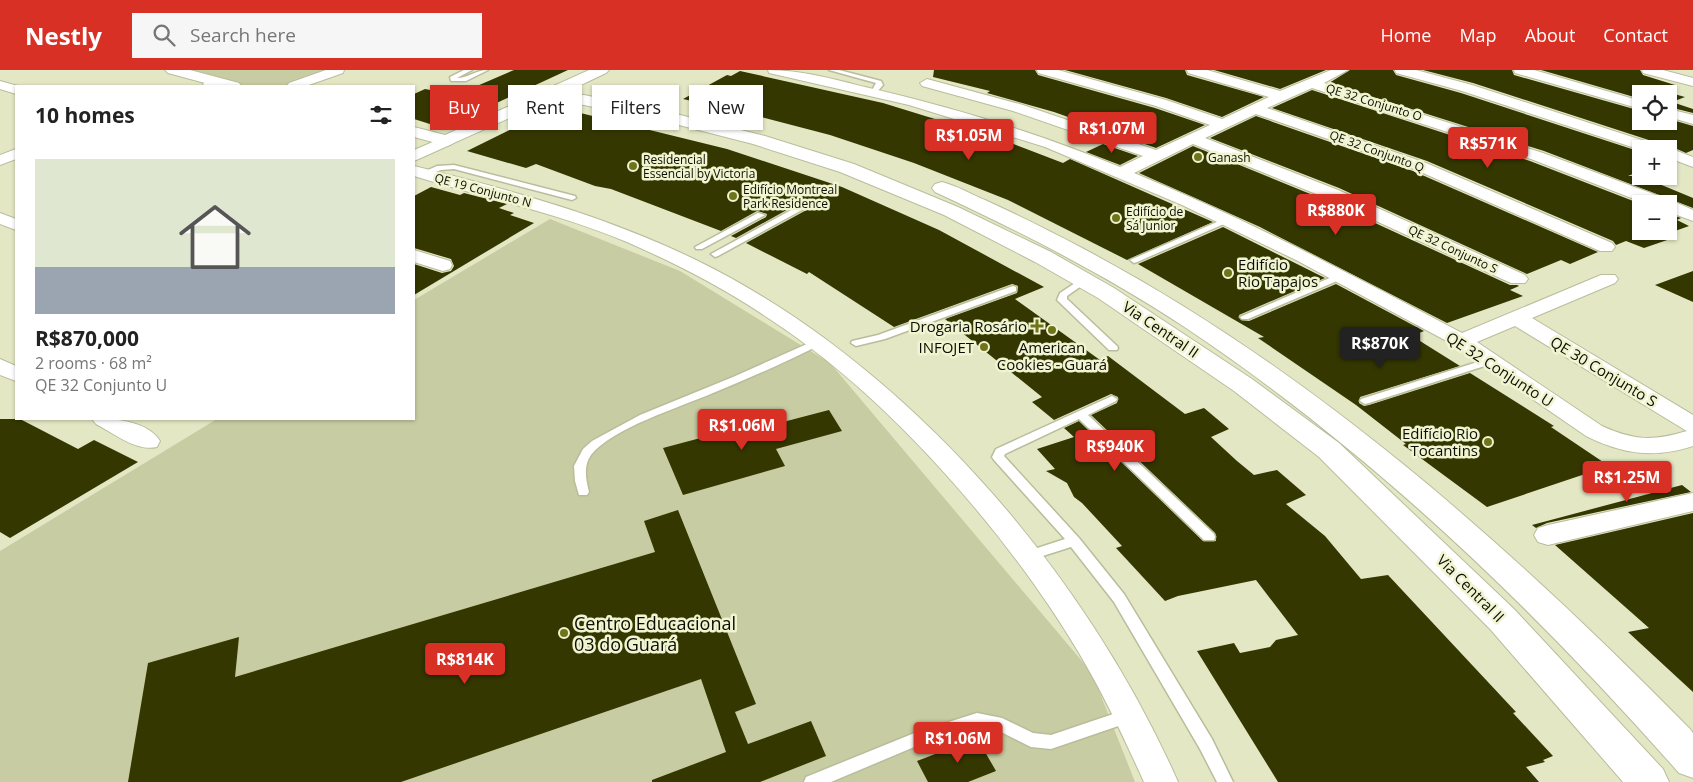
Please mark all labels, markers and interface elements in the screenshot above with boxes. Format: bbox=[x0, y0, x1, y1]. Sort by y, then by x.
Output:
search box bbox=[132, 13, 482, 58]
text: Nestly bbox=[25, 19, 102, 52]
icon: search bbox=[150, 21, 178, 49]
text: Search here bbox=[190, 22, 296, 48]
text: Home bbox=[1381, 23, 1431, 47]
text: Map bbox=[1459, 23, 1497, 47]
text: About bbox=[1525, 23, 1575, 47]
text: Contact bbox=[1603, 23, 1668, 47]
street label: QE 32 Conjunto O bbox=[1324, 79, 1424, 125]
chip: Buy bbox=[430, 85, 498, 130]
chip: Rent bbox=[508, 85, 582, 130]
chip: Filters bbox=[592, 85, 679, 130]
chip: New bbox=[689, 85, 763, 130]
map controls bbox=[1632, 85, 1677, 240]
button: locate bbox=[1632, 85, 1677, 130]
text: 10 homes bbox=[35, 101, 135, 129]
icon: filters bbox=[367, 101, 395, 129]
pin: R$1.07M bbox=[1066, 112, 1158, 154]
text: R$1.07M bbox=[1079, 117, 1145, 139]
pin: R$1.05M bbox=[923, 118, 1015, 161]
text: R$1.05M bbox=[936, 124, 1002, 146]
street label: QE 32 Conjunto Q bbox=[1327, 126, 1427, 176]
pin: R$571K bbox=[1447, 126, 1529, 169]
text: R$571K bbox=[1459, 132, 1517, 154]
button: + bbox=[1632, 140, 1677, 185]
place label: Ganash bbox=[1208, 149, 1251, 166]
place label: Residencial Essencial by Victoria bbox=[643, 151, 755, 182]
marker: Ganash bbox=[1192, 151, 1204, 163]
marker: Residencial Essencial by Victoria bbox=[627, 160, 639, 172]
street label: QE 19 Conjunto N bbox=[433, 169, 533, 211]
place label: Edifício Montreal Park Residence bbox=[743, 181, 837, 212]
marker: Edifício Montreal Park Residence bbox=[727, 190, 739, 202]
icon: home bbox=[170, 192, 260, 282]
pin: R$880K bbox=[1295, 194, 1377, 236]
button: − bbox=[1632, 195, 1677, 240]
text: R$880K bbox=[1307, 199, 1365, 221]
place label: Edifício de Sá Junior bbox=[1126, 203, 1184, 234]
marker: Edifício de Sá Junior bbox=[1110, 212, 1122, 224]
street label: QE 32 Conjunto S bbox=[1405, 221, 1501, 277]
place label: Edifício Rio Tapajos bbox=[1238, 254, 1318, 291]
marker: Edifício Rio Tapajos bbox=[1222, 267, 1234, 279]
street label: Via Central II bbox=[1119, 296, 1203, 362]
place label: Drogaria Rosário bbox=[910, 316, 1027, 336]
marker: Drogaria Rosário bbox=[1031, 320, 1043, 332]
text: R$870,000 bbox=[35, 324, 139, 352]
marker: American Cookies - Guará bbox=[1046, 324, 1058, 336]
pin: R$870K bbox=[1339, 326, 1421, 369]
street label: QE 32 Conjunto U bbox=[1443, 327, 1557, 411]
street label: QE 30 Conjunto S bbox=[1547, 331, 1661, 411]
text: R$870K bbox=[1351, 332, 1409, 354]
place label: INFOJET bbox=[918, 337, 975, 357]
place label: American Cookies - Guará bbox=[997, 337, 1107, 374]
marker: INFOJET bbox=[978, 341, 990, 353]
text: 2 rooms · 68 m² bbox=[35, 352, 152, 374]
text: QE 32 Conjunto U bbox=[35, 374, 167, 396]
pin: R$1.06M bbox=[696, 408, 788, 451]
text: R$1.06M bbox=[709, 414, 775, 436]
place label: Edifício Rio Tocantins bbox=[1402, 423, 1478, 460]
pin: R$940K bbox=[1074, 430, 1156, 472]
text: R$940K bbox=[1086, 435, 1144, 457]
marker: Edifício Rio Tocantins bbox=[1482, 436, 1494, 448]
pin: R$1.25M bbox=[1581, 460, 1673, 503]
text: R$1.25M bbox=[1594, 466, 1660, 488]
street label: Via Central II bbox=[1433, 550, 1509, 626]
place label: Centro Educacional 03 do Guará bbox=[574, 611, 736, 656]
marker: Centro Educacional 03 do Guará bbox=[558, 627, 570, 639]
pin: R$814K bbox=[424, 642, 506, 685]
text: R$814K bbox=[436, 648, 494, 670]
pin: R$1.06M bbox=[912, 722, 1004, 764]
text: R$1.06M bbox=[925, 727, 991, 749]

